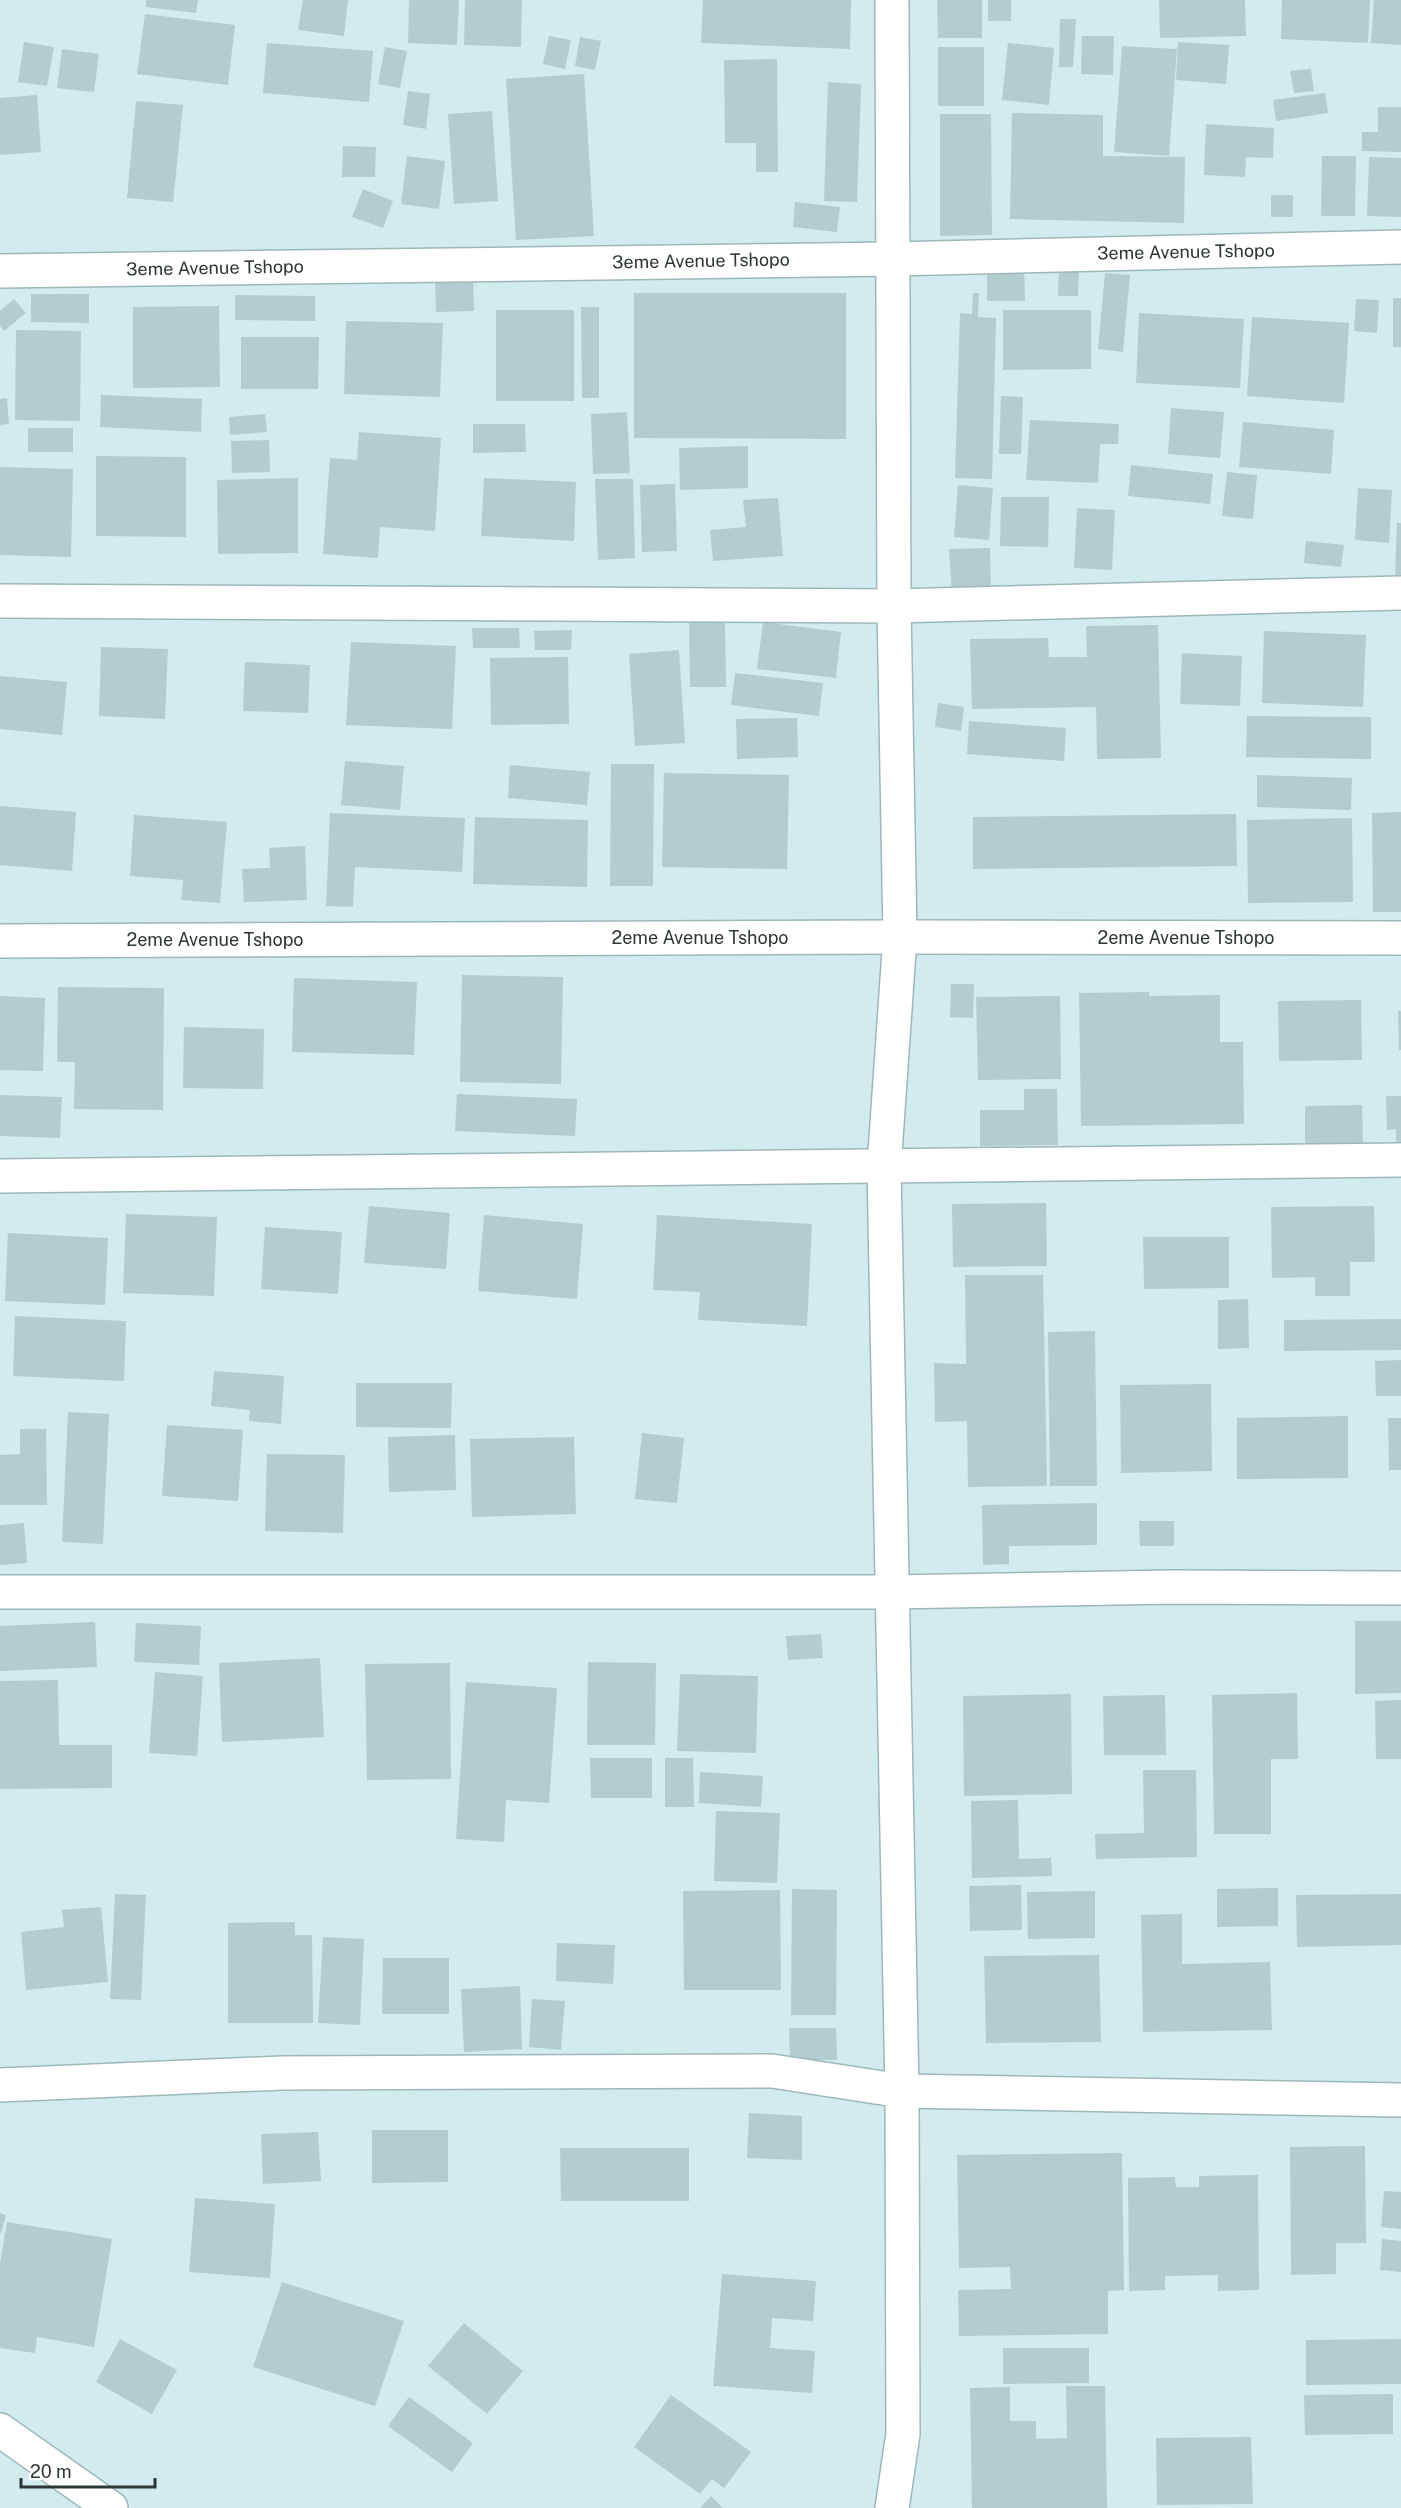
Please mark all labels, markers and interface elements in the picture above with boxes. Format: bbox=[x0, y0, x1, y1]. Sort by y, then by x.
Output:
street label: 3eme Avenue Tshopo bbox=[1097, 239, 1275, 264]
street label: 3eme Avenue Tshopo bbox=[612, 248, 790, 273]
street label: 3eme Avenue Tshopo bbox=[126, 255, 304, 280]
street label: 2eme Avenue Tshopo bbox=[611, 927, 789, 948]
street label: 2eme Avenue Tshopo bbox=[1097, 927, 1275, 948]
street label: 2eme Avenue Tshopo bbox=[126, 929, 304, 950]
scale bar bbox=[21, 2451, 154, 2489]
text: 20 m bbox=[30, 2461, 72, 2482]

